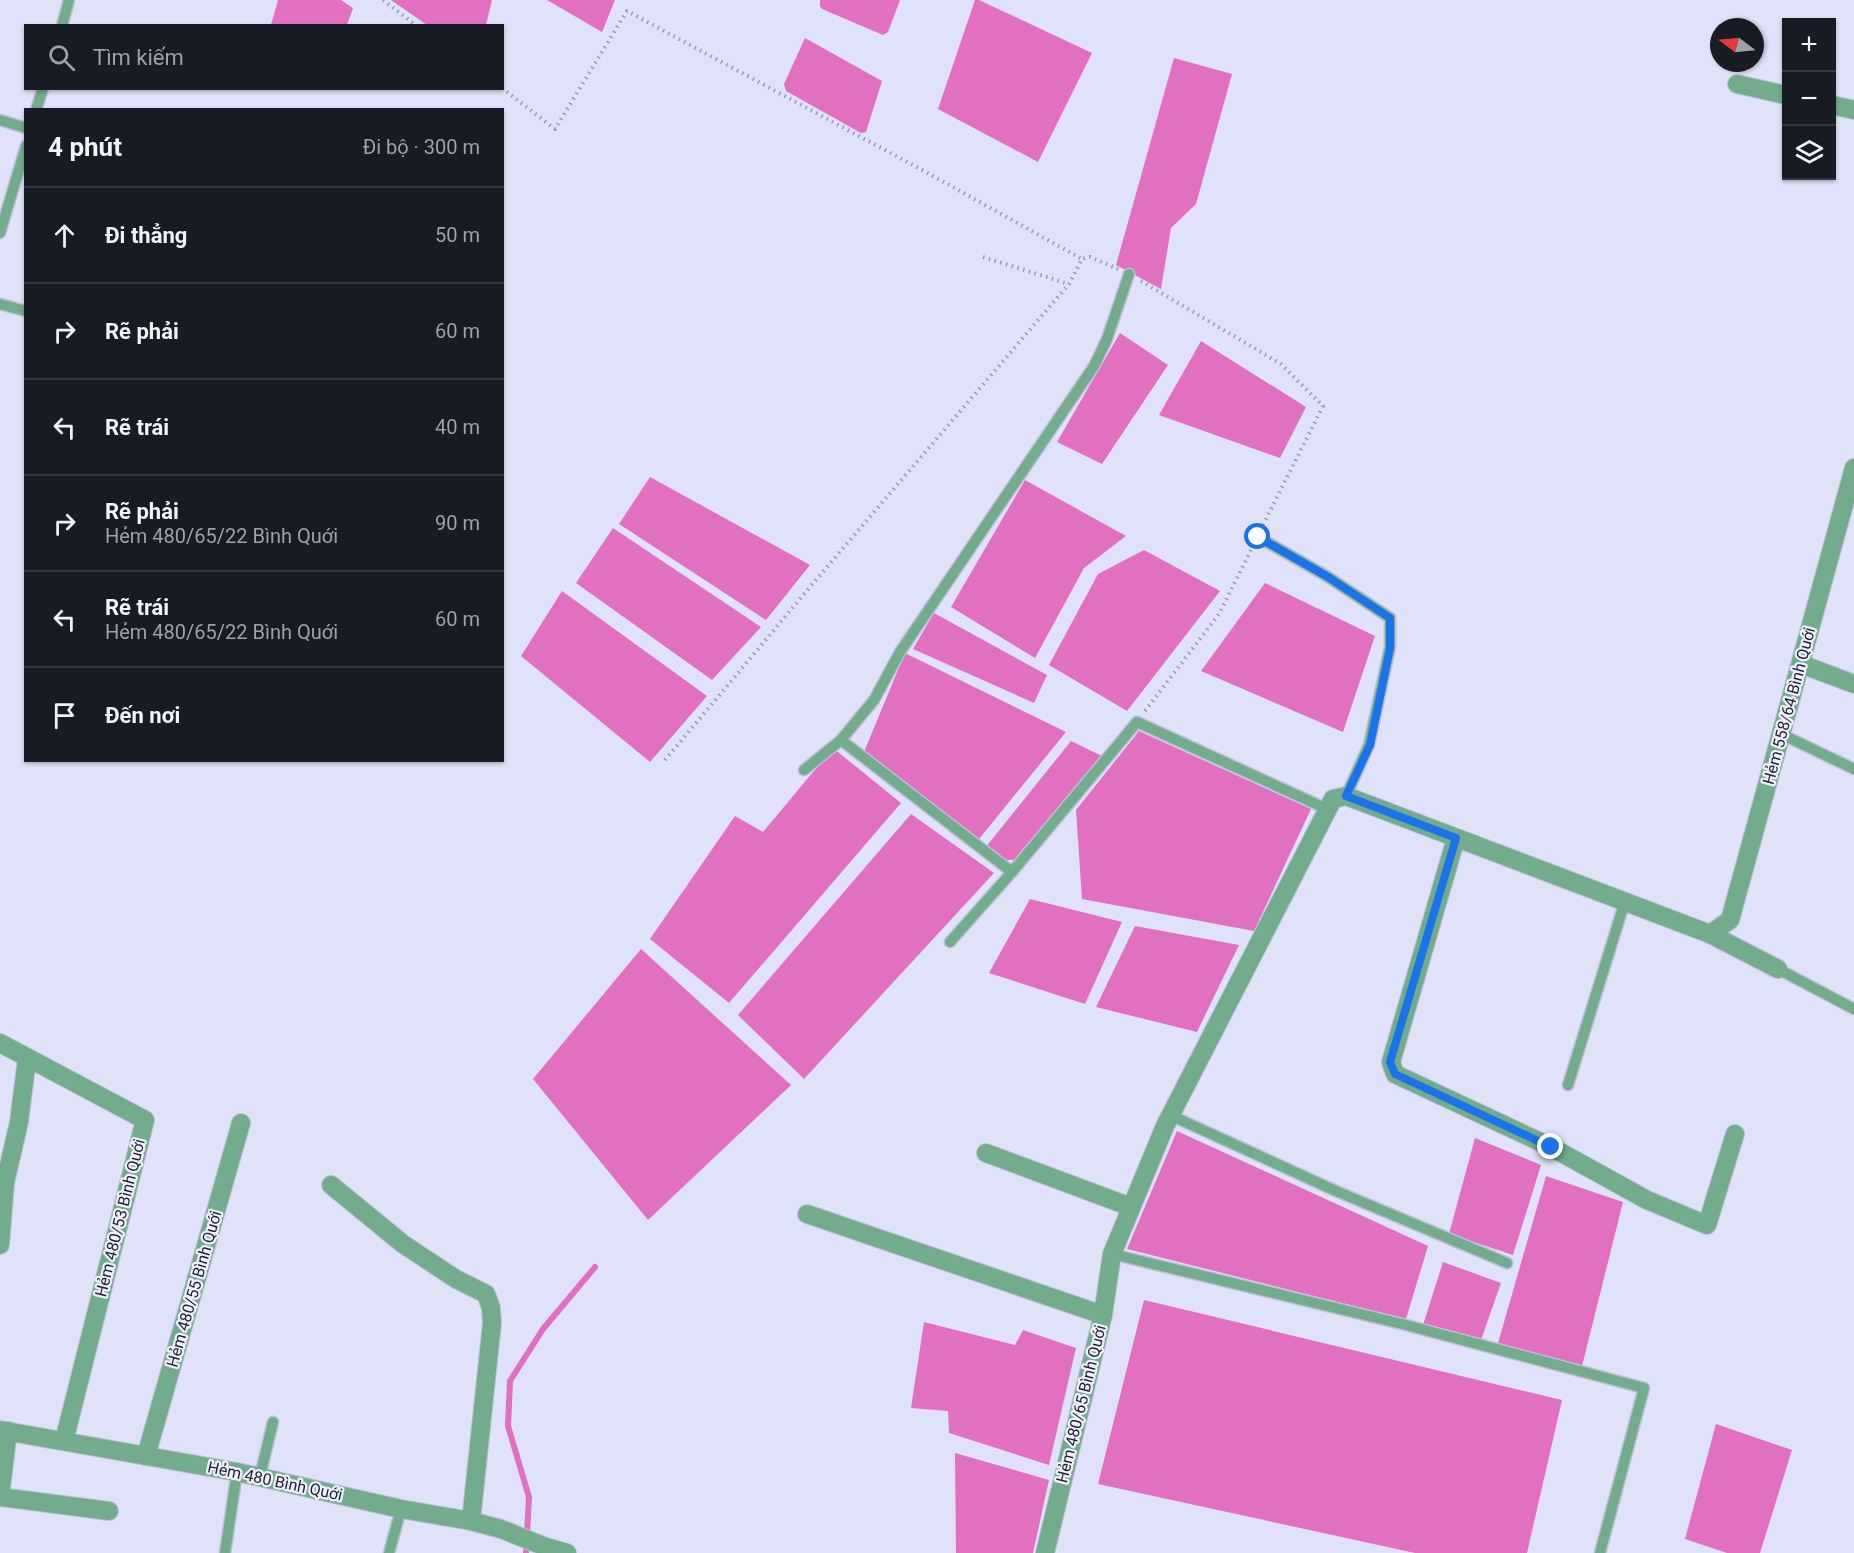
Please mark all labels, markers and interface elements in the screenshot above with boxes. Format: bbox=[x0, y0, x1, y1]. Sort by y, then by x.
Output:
north arrow bbox=[1710, 18, 1764, 72]
map controls bbox=[1782, 18, 1836, 180]
button: + bbox=[1782, 18, 1836, 72]
search box bbox=[24, 24, 504, 90]
icon: search bbox=[45, 41, 78, 74]
text: Tìm kiếm bbox=[93, 45, 184, 70]
button: − bbox=[1782, 72, 1836, 126]
button: layers bbox=[1782, 126, 1836, 180]
text: 4 phút bbox=[48, 132, 122, 162]
text: Đi bộ · 300 m bbox=[363, 135, 480, 159]
icon: ahead bbox=[48, 219, 81, 252]
text: Đi thẳng bbox=[105, 223, 187, 248]
text: 50 m bbox=[435, 223, 480, 247]
icon: right bbox=[48, 315, 81, 348]
text: Rẽ phải bbox=[105, 319, 179, 344]
text: 60 m bbox=[435, 319, 480, 343]
icon: left bbox=[48, 411, 81, 444]
text: Rẽ trái bbox=[105, 415, 169, 440]
text: 40 m bbox=[435, 415, 480, 439]
text: Rẽ phải bbox=[105, 499, 179, 524]
icon: right bbox=[48, 507, 81, 540]
text: 90 m bbox=[435, 511, 480, 535]
route start bbox=[1244, 523, 1270, 549]
text: Hẻm 480/65/22 Bình Quới bbox=[105, 524, 338, 548]
text: Rẽ trái bbox=[105, 595, 169, 620]
icon: left bbox=[48, 603, 81, 636]
text: 60 m bbox=[435, 607, 480, 631]
text: Hẻm 480/65/22 Bình Quới bbox=[105, 620, 338, 644]
street label: Hẻm 558/64 Bình Quới bbox=[1759, 625, 1819, 787]
icon: arrive bbox=[48, 699, 81, 732]
text: Đến nơi bbox=[105, 703, 180, 728]
route end bbox=[1537, 1133, 1563, 1159]
street label: Hẻm 480/53 Bình Quới bbox=[91, 1137, 149, 1299]
street label: Hẻm 480/55 Bình Quới bbox=[163, 1209, 225, 1369]
street label: Hẻm 480/65 Bình Quới bbox=[1052, 1323, 1110, 1485]
street label: Hẻm 480 Bình Quới bbox=[206, 1457, 344, 1505]

